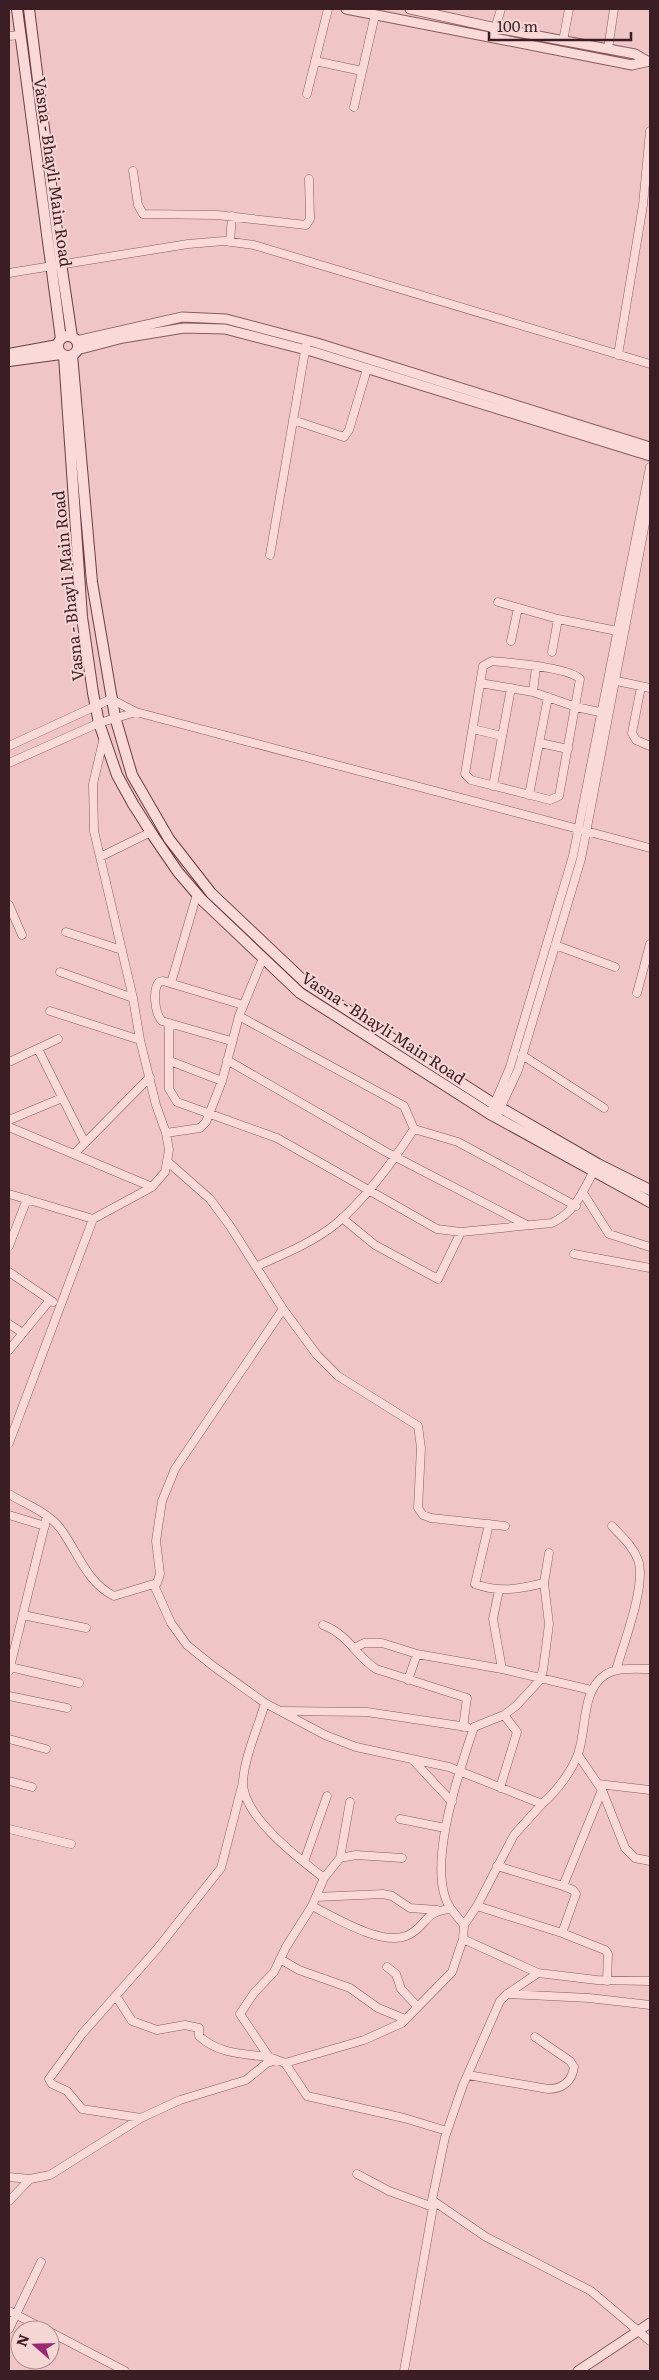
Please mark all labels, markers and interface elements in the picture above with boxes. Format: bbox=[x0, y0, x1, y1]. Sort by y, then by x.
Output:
scale bar bbox=[489, 10, 632, 42]
text: 100 m bbox=[497, 14, 538, 37]
street label: Vasna - Bhayli Main Road bbox=[29, 76, 79, 269]
street label: Vasna - Bhayli Main Road bbox=[45, 489, 89, 682]
street label: Vasna - Bhayli Main Road bbox=[297, 965, 471, 1089]
north arrow bbox=[10, 2320, 60, 2370]
text: N bbox=[10, 2331, 33, 2349]

